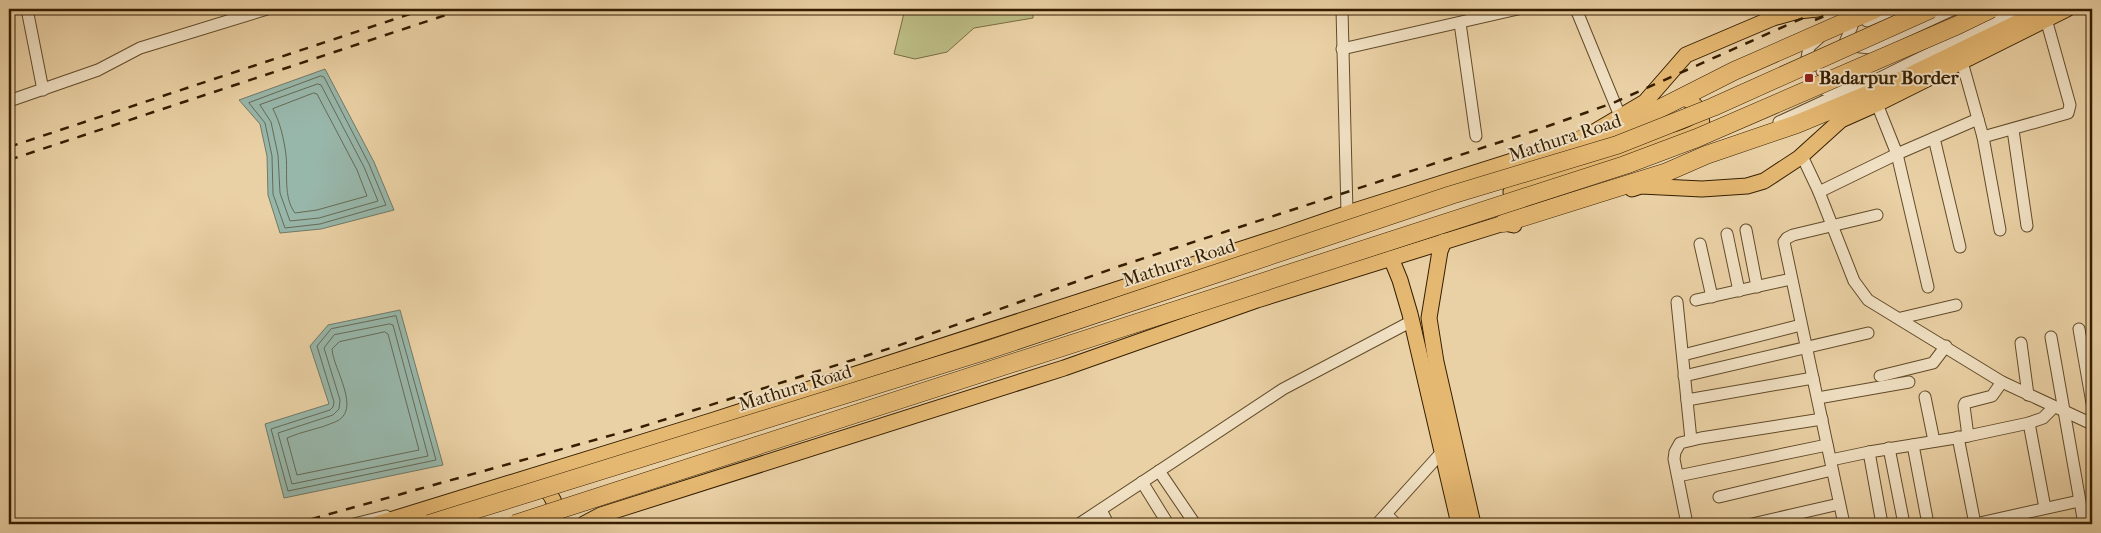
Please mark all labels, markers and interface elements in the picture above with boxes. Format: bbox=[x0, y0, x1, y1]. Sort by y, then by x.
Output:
place label: Badarpur Border bbox=[1819, 67, 1959, 89]
marker: Badarpur Border bbox=[1803, 72, 1815, 84]
street label: Mathura Road bbox=[1506, 109, 1625, 167]
street label: Mathura Road bbox=[1120, 234, 1239, 292]
street label: Mathura Road bbox=[736, 360, 855, 416]

